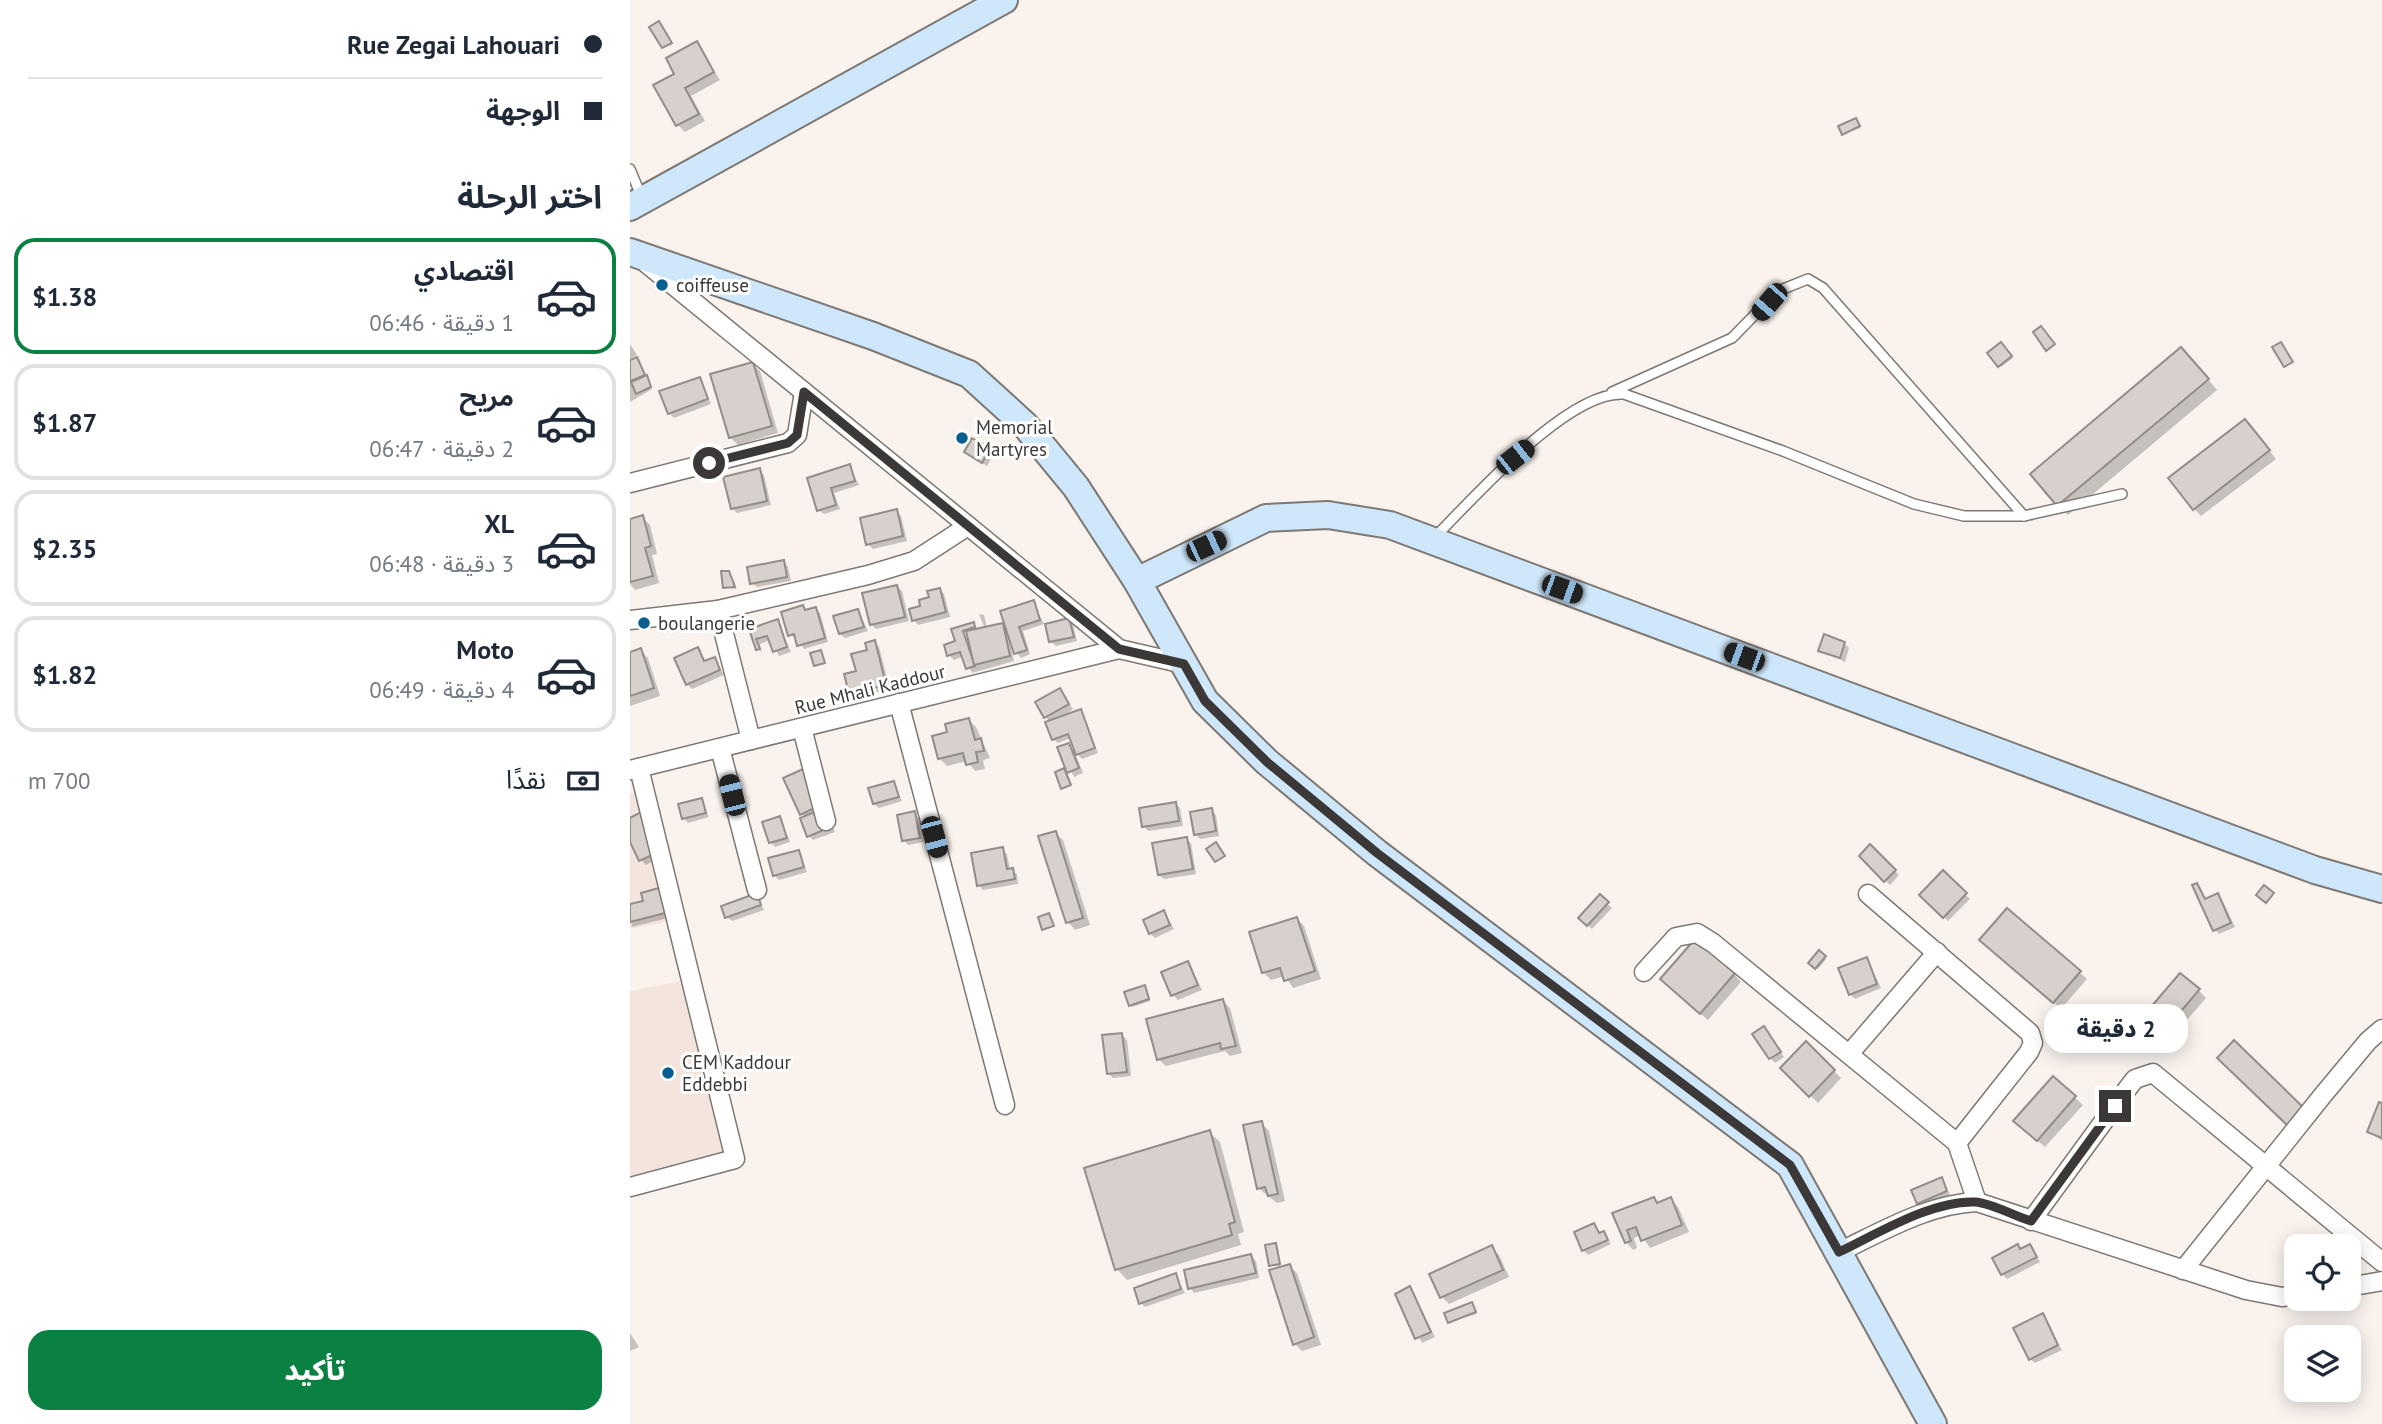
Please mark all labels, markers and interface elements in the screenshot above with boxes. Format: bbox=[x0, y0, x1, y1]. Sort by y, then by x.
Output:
text: Rue Zegai Lahouari bbox=[347, 28, 560, 61]
text: الوجهة bbox=[486, 94, 560, 127]
text: اختر الرحلة bbox=[457, 175, 602, 217]
text: اقتصادي bbox=[414, 254, 514, 287]
icon: car bbox=[535, 265, 598, 328]
place label: coiffeuse bbox=[676, 273, 749, 297]
marker: coiffeuse bbox=[654, 277, 670, 293]
car bbox=[1748, 279, 1791, 325]
text: $1.38 bbox=[32, 280, 97, 313]
text: 1 دقيقة · 06:46 bbox=[369, 308, 514, 337]
text: مريح bbox=[459, 380, 514, 413]
icon: car bbox=[535, 391, 598, 454]
text: $1.87 bbox=[32, 406, 97, 439]
place label: Memorial Martyres bbox=[976, 415, 1053, 461]
marker: Memorial Martyres bbox=[954, 430, 970, 446]
text: 2 دقيقة · 06:47 bbox=[369, 434, 514, 463]
car bbox=[1492, 436, 1539, 478]
route start bbox=[693, 447, 725, 479]
text: XL bbox=[484, 507, 514, 540]
icon: car bbox=[535, 517, 598, 580]
car bbox=[1183, 528, 1230, 564]
text: $2.35 bbox=[32, 532, 97, 565]
text: 3 دقيقة · 06:48 bbox=[369, 549, 514, 578]
car bbox=[1539, 572, 1586, 606]
place label: boulangerie bbox=[658, 611, 755, 635]
marker: boulangerie bbox=[636, 615, 652, 631]
text: Moto bbox=[456, 633, 514, 666]
car bbox=[1721, 640, 1768, 674]
icon: car bbox=[535, 643, 598, 706]
text: $1.82 bbox=[32, 658, 97, 691]
street label: Rue Mhali Kaddour bbox=[792, 659, 948, 719]
text: 4 دقيقة · 06:49 bbox=[369, 675, 514, 704]
icon: cash bbox=[564, 762, 602, 800]
text: نقدًا bbox=[506, 763, 546, 796]
text: 700 m bbox=[28, 766, 90, 795]
car bbox=[717, 772, 748, 818]
car bbox=[919, 814, 950, 860]
callout: 2 دقيقة bbox=[2043, 1004, 2187, 1054]
text: 2 دقيقة bbox=[2077, 1014, 2155, 1043]
place label: CEM Kaddour Eddebbi bbox=[682, 1050, 791, 1096]
marker: CEM Kaddour Eddebbi bbox=[660, 1065, 676, 1081]
route end bbox=[2099, 1090, 2131, 1122]
map controls bbox=[2284, 1234, 2361, 1402]
button: locate bbox=[2284, 1234, 2361, 1311]
button: layers bbox=[2284, 1325, 2361, 1402]
button: تأكيد bbox=[28, 1330, 602, 1410]

